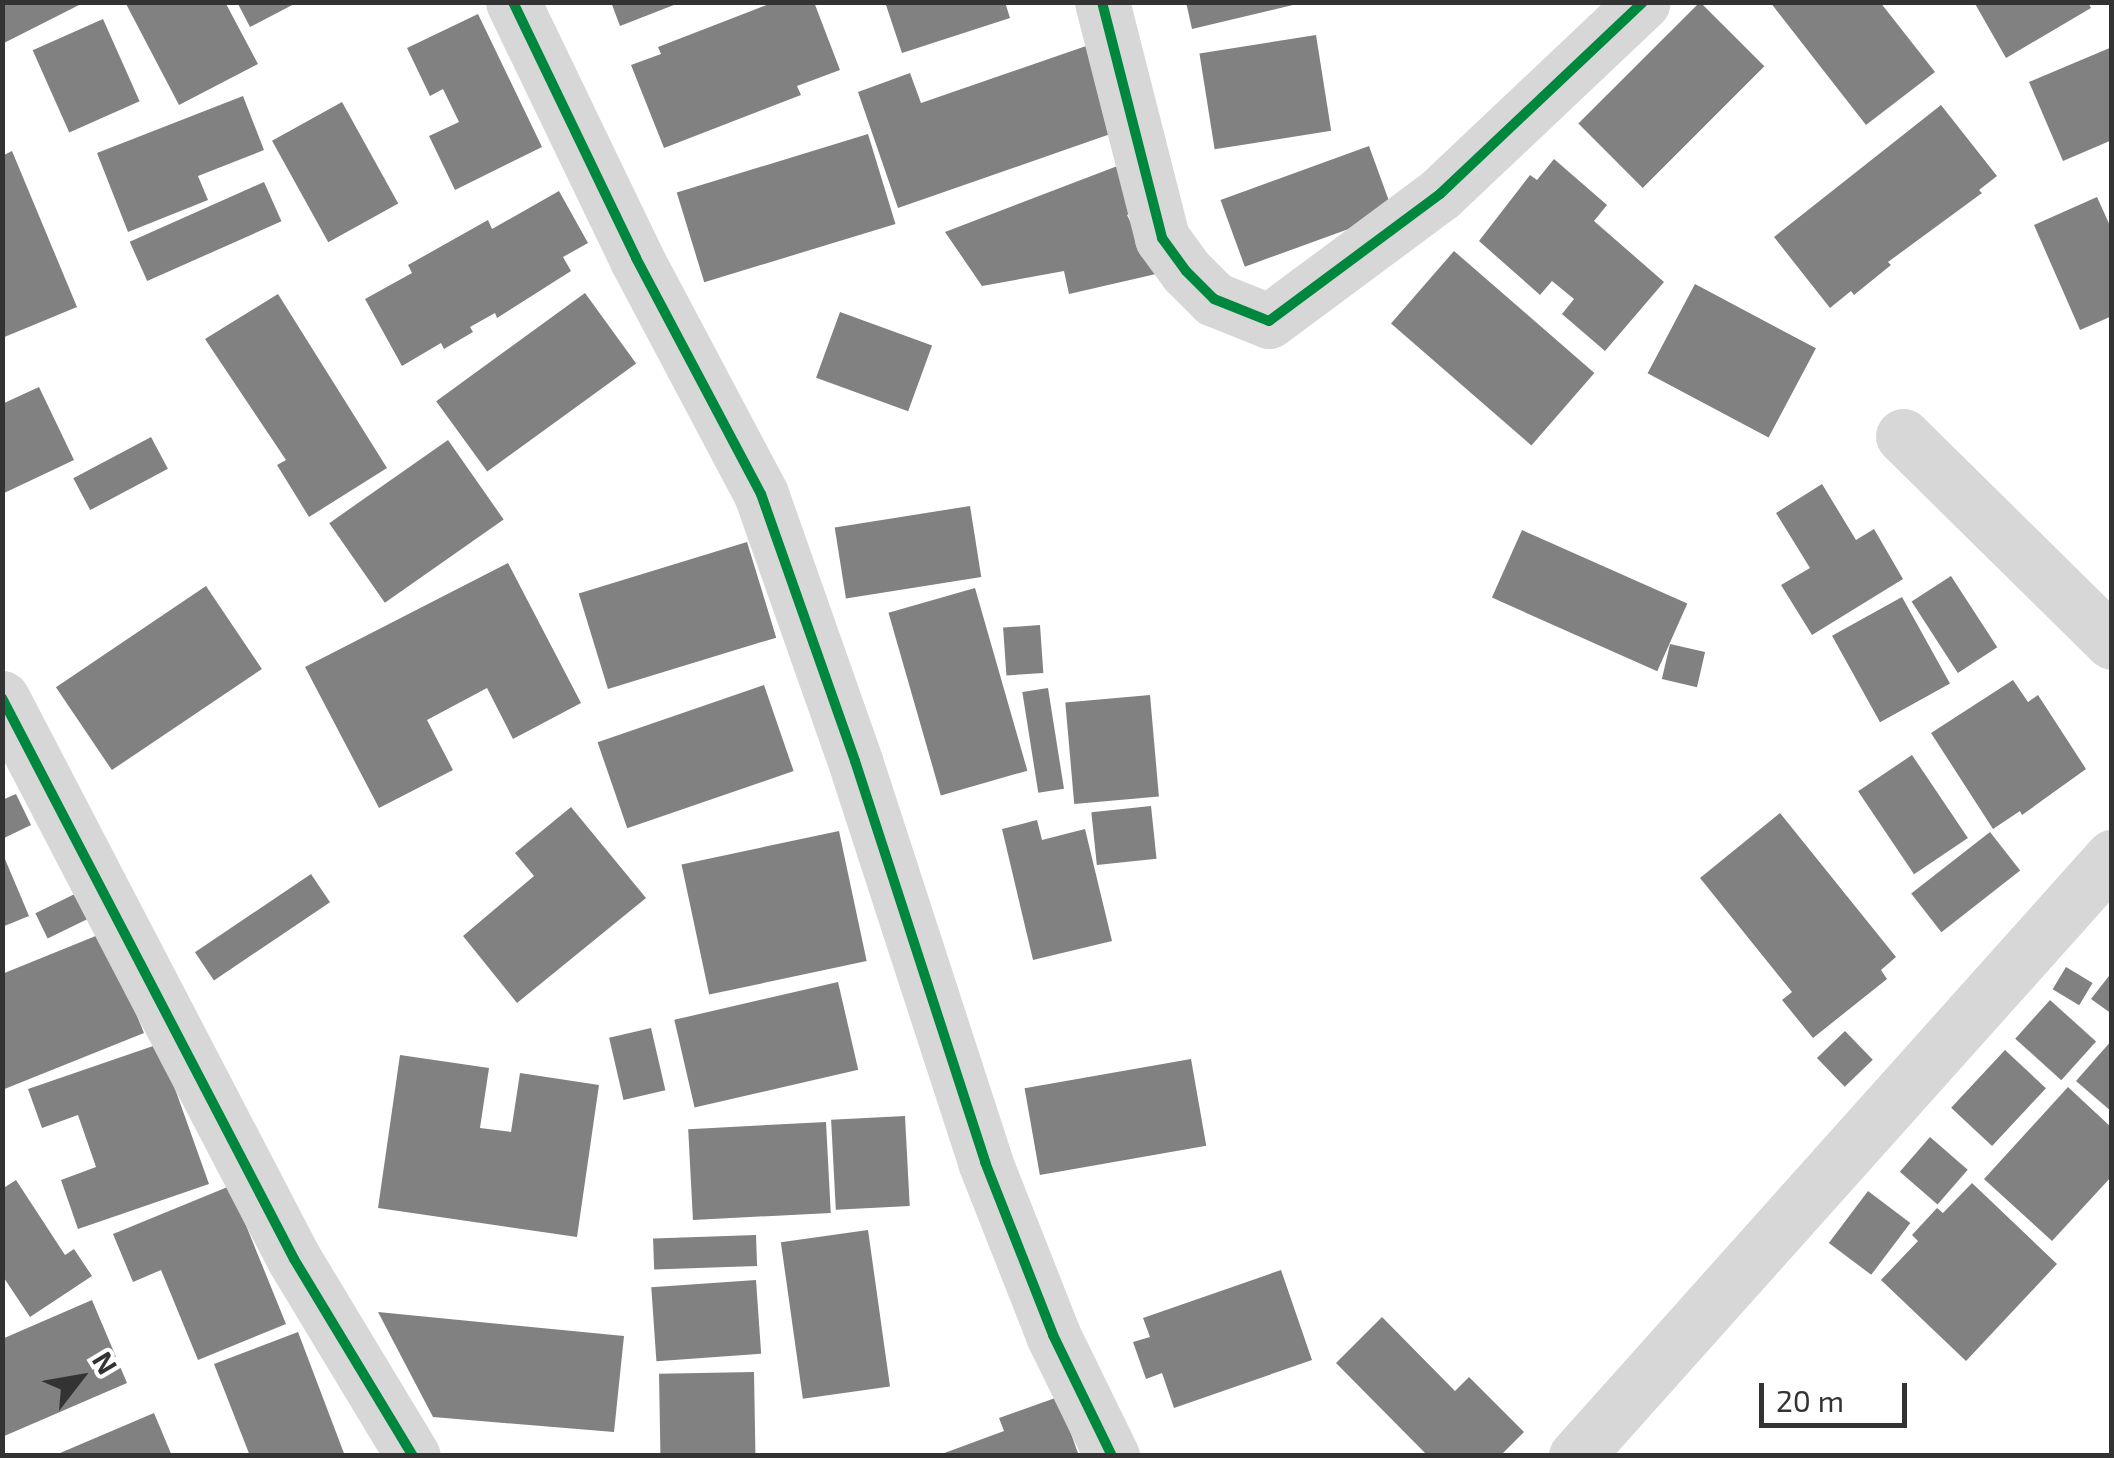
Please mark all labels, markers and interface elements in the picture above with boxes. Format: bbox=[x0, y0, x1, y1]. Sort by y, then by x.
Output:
north arrow bbox=[30, 1328, 130, 1428]
text: N bbox=[86, 1345, 125, 1380]
scale bar bbox=[1764, 1363, 1912, 1425]
text: 20 m bbox=[1776, 1382, 1844, 1418]

